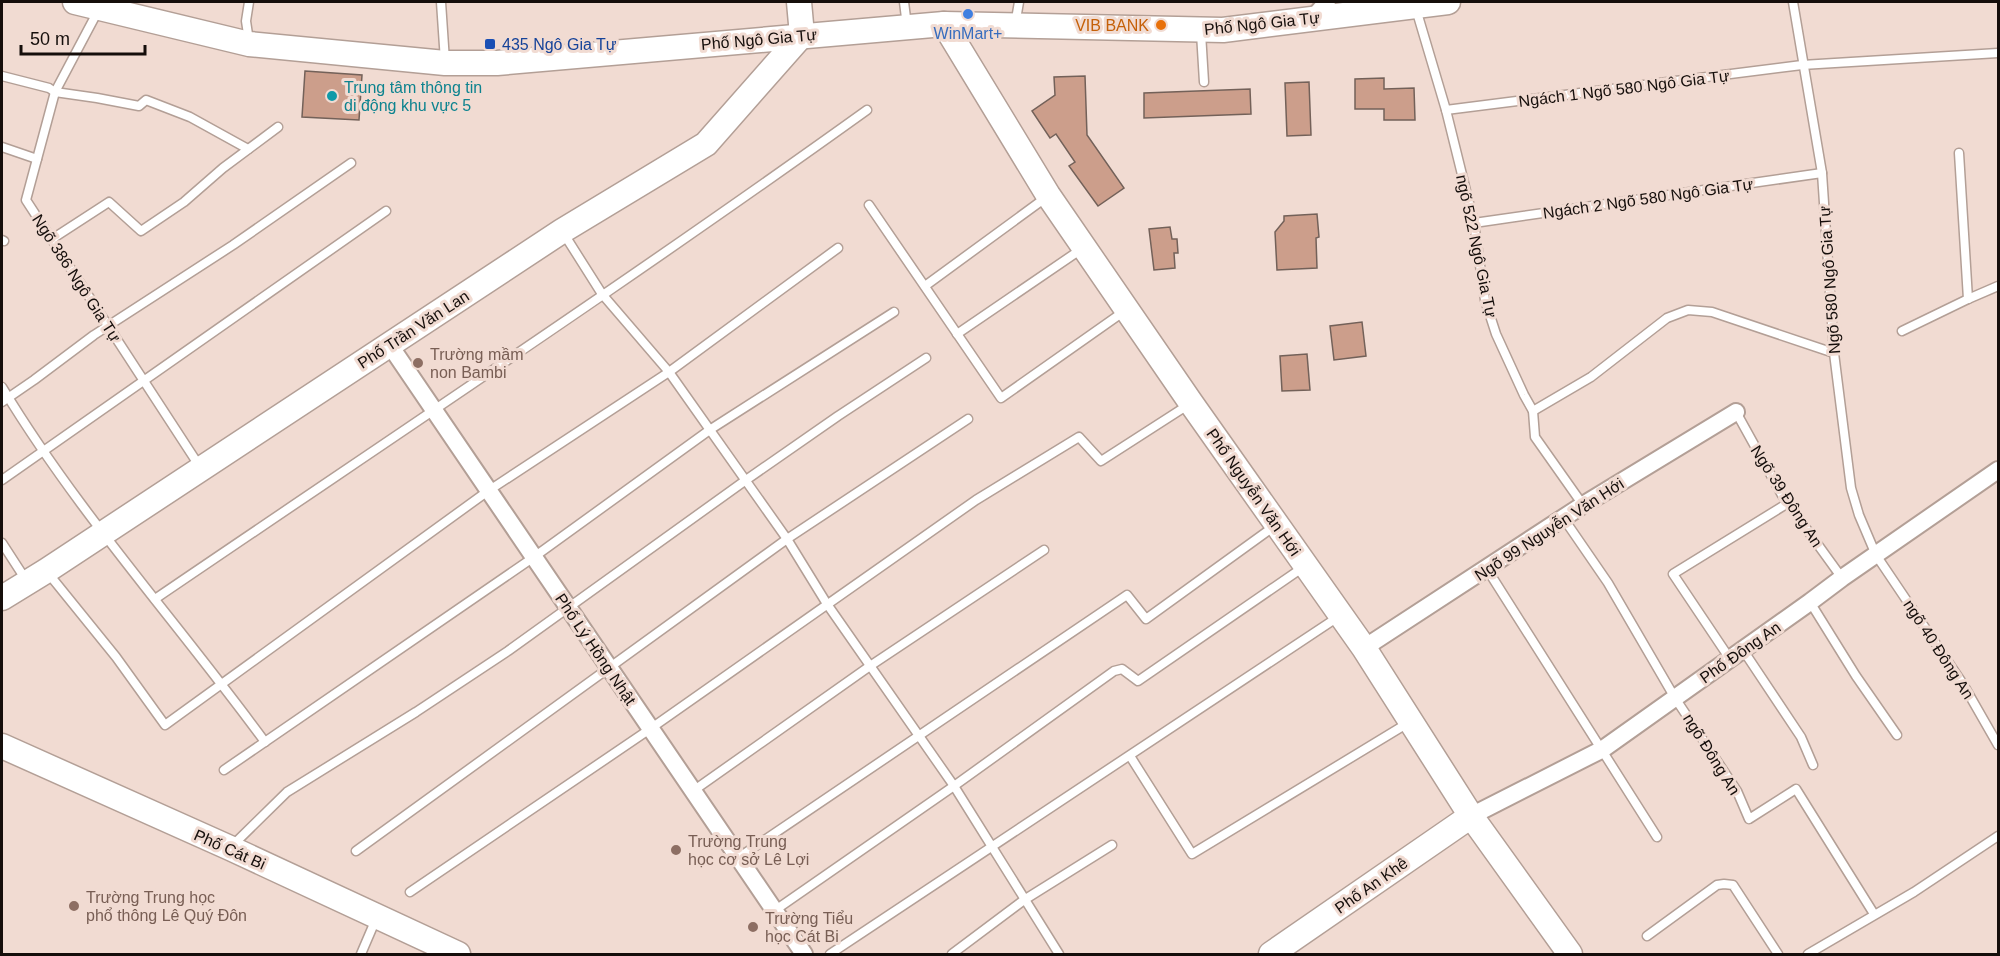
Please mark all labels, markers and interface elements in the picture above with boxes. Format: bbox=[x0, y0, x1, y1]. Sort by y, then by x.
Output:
marker: WinMart+ bbox=[961, 7, 975, 21]
street label: Phố Ngô Gia Tự bbox=[1203, 9, 1321, 38]
place label: VIB BANK bbox=[1075, 17, 1149, 34]
scale bar bbox=[21, 18, 146, 56]
marker: VIB BANK bbox=[1154, 18, 1168, 32]
place label: WinMart+ bbox=[934, 25, 1002, 42]
street label: Phố Ngô Gia Tự bbox=[700, 26, 818, 53]
text: 50 m bbox=[30, 29, 70, 49]
place label: 435 Ngô Gia Tự bbox=[502, 36, 617, 53]
marker: 435 Ngô Gia Tự bbox=[483, 37, 497, 51]
street label: Ngách 1 Ngõ 580 Ngô Gia Tự bbox=[1518, 67, 1731, 110]
place label: Trung tâm thông tin di động khu vực 5 bbox=[344, 79, 482, 114]
marker: Trung tâm thông tin di động khu vực 5 bbox=[325, 89, 339, 103]
street label: ngõ 522 Ngô Gia Tự bbox=[1453, 173, 1500, 319]
street label: Ngách 2 Ngõ 580 Ngô Gia Tự bbox=[1542, 175, 1755, 222]
street label: Ngõ 580 Ngô Gia Tự bbox=[1816, 205, 1843, 355]
street label: Ngõ 386 Ngô Gia Tự bbox=[29, 211, 124, 345]
street label: Phố Trần Văn Lan bbox=[355, 287, 472, 372]
place label: Trường mầm non Bambi bbox=[430, 346, 524, 381]
marker: Trường mầm non Bambi bbox=[411, 356, 425, 370]
street label: Phố Nguyễn Văn Hới bbox=[1203, 425, 1305, 559]
street label: Ngõ 39 Đông An bbox=[1747, 442, 1826, 550]
street label: Ngõ 99 Nguyễn Văn Hới bbox=[1471, 474, 1627, 584]
street label: Phố Lý Hồng Nhật bbox=[552, 590, 639, 709]
street label: ngõ 40 Đông An bbox=[1900, 597, 1977, 702]
street label: Phố Đông An bbox=[1697, 618, 1784, 686]
street label: ngõ Đông An bbox=[1680, 711, 1743, 798]
street label: Phố Cát Bi bbox=[191, 826, 268, 873]
place label: Trường Trung học cơ sở Lê Lợi bbox=[688, 833, 809, 868]
marker: Trường Trung học cơ sở Lê Lợi bbox=[669, 843, 683, 857]
street label: Phố An Khê bbox=[1332, 854, 1411, 917]
place label: Trường Trung học phổ thông Lê Quý Đôn bbox=[86, 889, 247, 924]
marker: Trường Trung học phổ thông Lê Quý Đôn bbox=[67, 899, 81, 913]
place label: Trường Tiểu học Cát Bi bbox=[765, 910, 853, 945]
marker: Trường Tiểu học Cát Bi bbox=[746, 920, 760, 934]

